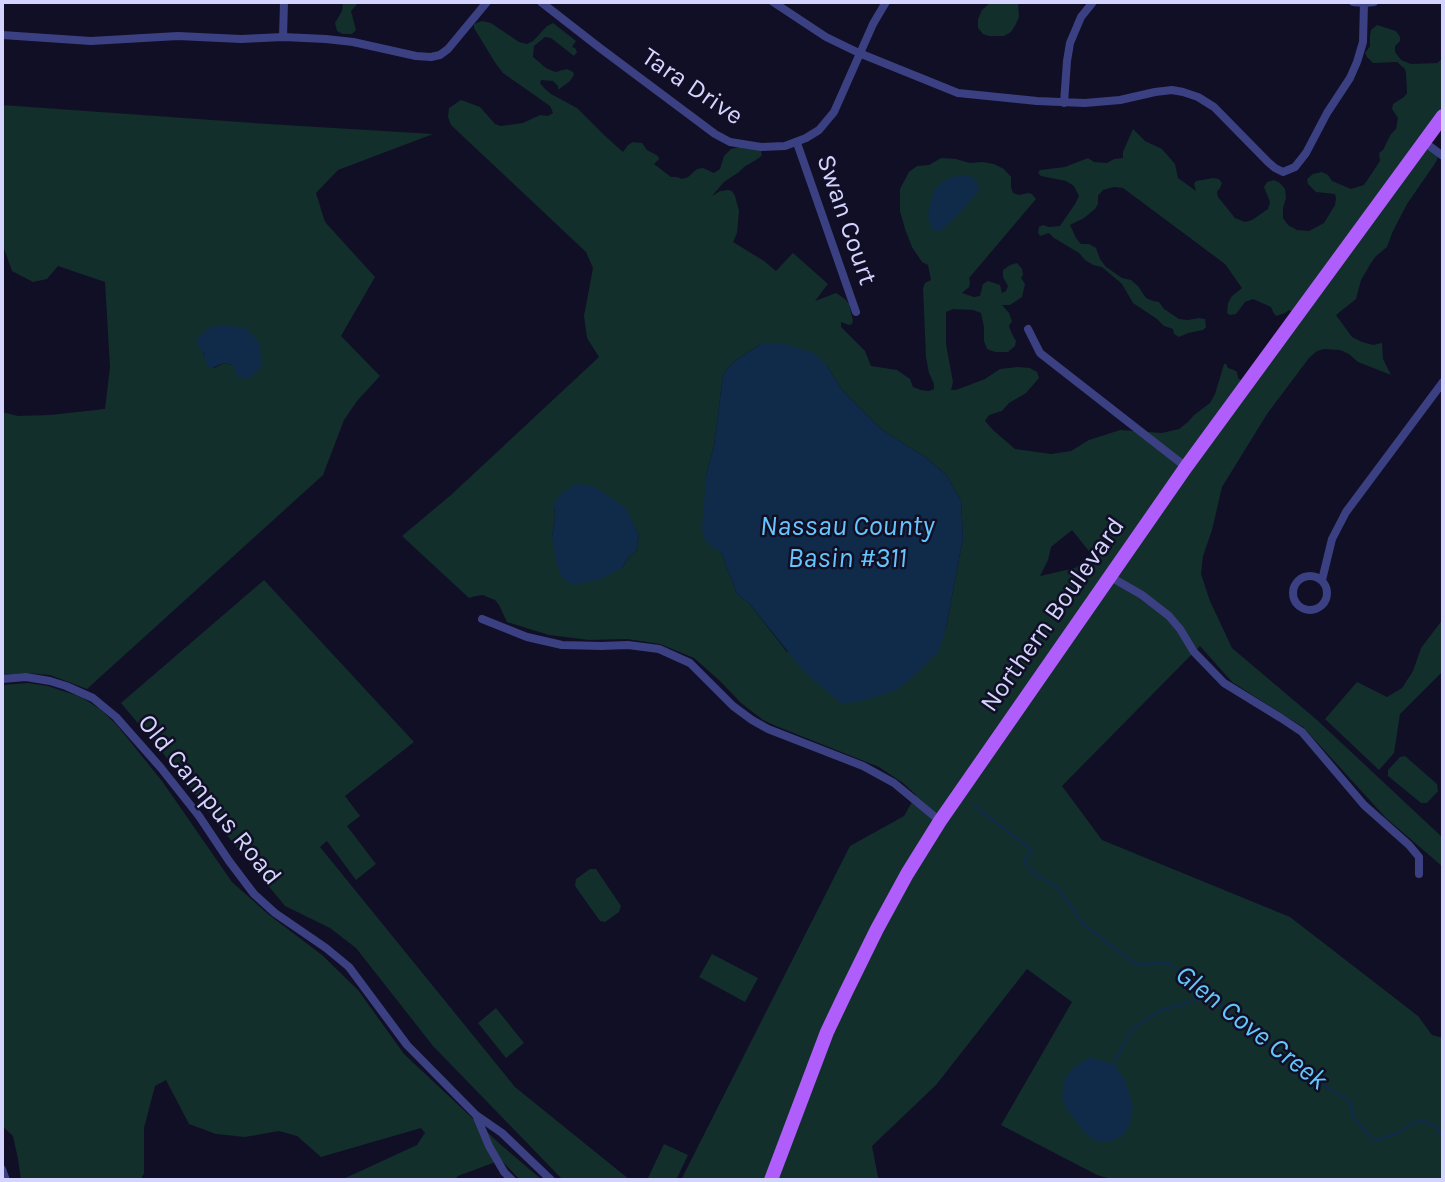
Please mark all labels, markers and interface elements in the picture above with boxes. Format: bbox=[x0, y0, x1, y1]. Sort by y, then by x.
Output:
street label: Tara Drive bbox=[635, 42, 749, 132]
street label: Swan Court bbox=[809, 151, 883, 289]
water label: Nassau County Basin #311 bbox=[760, 510, 934, 576]
street label: Northern Boulevard bbox=[974, 512, 1132, 718]
street label: Old Campus Road bbox=[131, 708, 287, 892]
water label: Glen Cove Creek bbox=[1168, 958, 1334, 1098]

